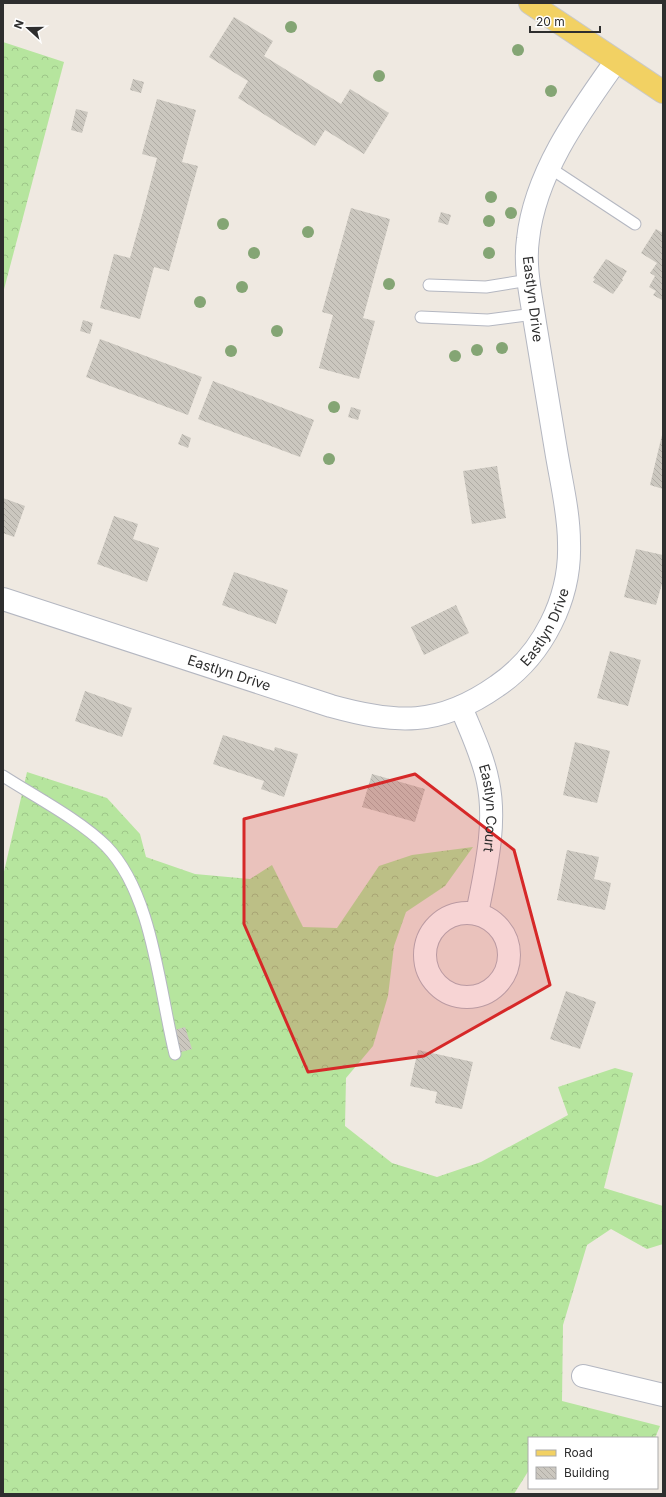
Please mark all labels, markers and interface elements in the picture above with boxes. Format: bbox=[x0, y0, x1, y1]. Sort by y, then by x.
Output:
north arrow bbox=[8, 8, 48, 48]
scale bar bbox=[530, 8, 600, 34]
text: 20 m bbox=[536, 14, 565, 29]
text: N bbox=[11, 18, 27, 31]
street label: Eastlyn Drive bbox=[520, 255, 547, 343]
street label: Eastlyn Drive bbox=[516, 586, 572, 669]
street label: Eastlyn Drive bbox=[186, 651, 273, 694]
street label: Eastlyn Court bbox=[476, 762, 500, 854]
legend bbox=[528, 1437, 658, 1489]
text: Road bbox=[564, 1445, 593, 1460]
text: Building bbox=[564, 1465, 609, 1480]

